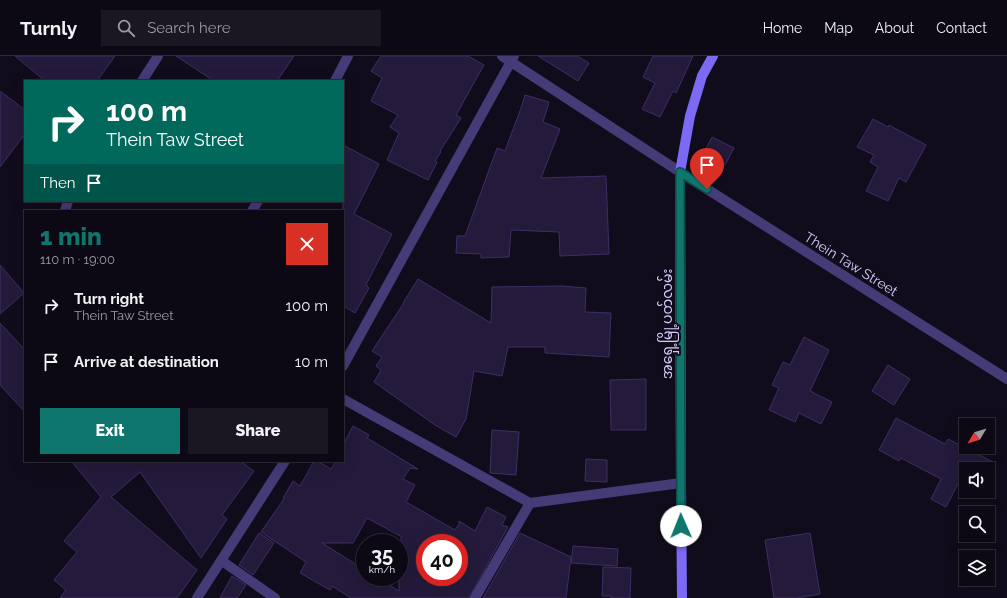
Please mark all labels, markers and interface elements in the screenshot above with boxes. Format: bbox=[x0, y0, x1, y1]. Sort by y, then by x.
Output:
search box bbox=[101, 10, 381, 46]
text: Turnly bbox=[20, 17, 77, 39]
icon: search bbox=[115, 17, 137, 39]
text: Search here bbox=[147, 19, 231, 37]
text: Home bbox=[763, 20, 802, 36]
text: Map bbox=[824, 20, 853, 36]
text: About bbox=[875, 20, 914, 36]
text: Contact bbox=[936, 20, 987, 36]
text: 100 m bbox=[106, 95, 187, 128]
icon: right bbox=[40, 96, 92, 148]
text: Thein Taw Street bbox=[106, 129, 244, 150]
pin bbox=[690, 148, 724, 189]
icon: arrive bbox=[696, 154, 718, 176]
icon: arrive bbox=[83, 172, 105, 194]
text: Then bbox=[40, 174, 75, 192]
text: 1 min bbox=[40, 222, 102, 251]
button: close bbox=[286, 223, 328, 265]
street label: Thein Taw Street bbox=[801, 229, 901, 299]
text: 110 m · 19:00 bbox=[40, 252, 115, 267]
street label: အရှေ့မြို့ပတ်လမ်း bbox=[657, 269, 679, 379]
text: Turn right bbox=[74, 290, 144, 308]
icon: right bbox=[40, 295, 62, 317]
text: 100 m bbox=[286, 297, 328, 315]
text: Thein Taw Street bbox=[74, 308, 174, 323]
icon: arrive bbox=[40, 351, 62, 373]
text: Arrive at destination bbox=[74, 353, 219, 371]
text: 10 m bbox=[295, 353, 328, 371]
button: Exit bbox=[40, 408, 180, 454]
button: Share bbox=[188, 408, 328, 454]
north arrow bbox=[959, 418, 995, 454]
map controls bbox=[959, 418, 995, 586]
button: sound bbox=[959, 462, 995, 498]
position arrow bbox=[660, 505, 702, 547]
button: search bbox=[959, 506, 995, 542]
speed limit sign: 40 bbox=[416, 534, 468, 586]
text: 35 bbox=[371, 543, 393, 567]
button: layers bbox=[959, 550, 995, 586]
text: km/h bbox=[369, 564, 395, 575]

